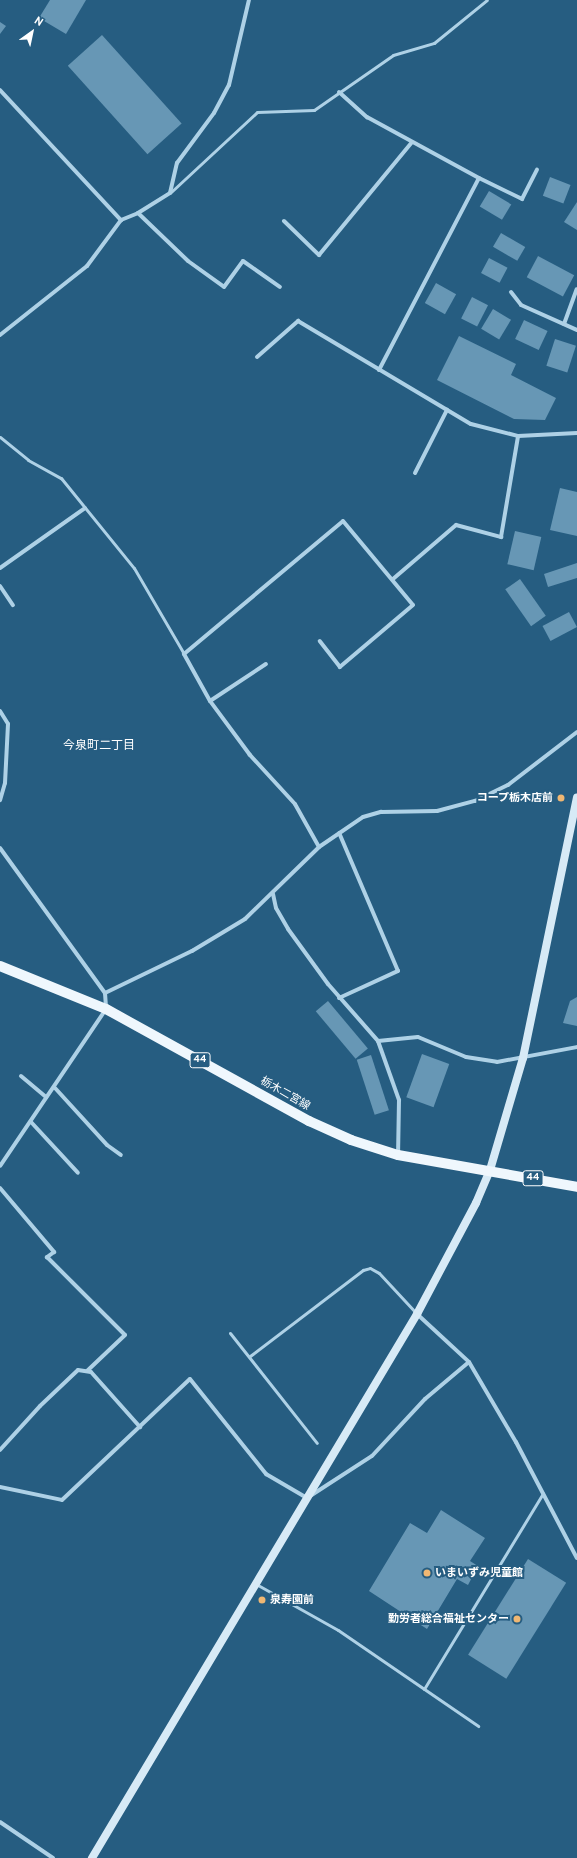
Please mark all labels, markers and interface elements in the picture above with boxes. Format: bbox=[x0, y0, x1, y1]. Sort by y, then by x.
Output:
north arrow bbox=[12, 12, 52, 52]
text: N bbox=[31, 14, 46, 30]
district label: 今泉町二丁目 bbox=[63, 740, 135, 754]
place label: コープ栃木店前 bbox=[476, 791, 553, 805]
marker: コープ栃木店前 bbox=[556, 793, 566, 803]
road number: 44 bbox=[189, 1052, 211, 1068]
street label: 栃木二宮線 bbox=[258, 1075, 312, 1113]
road number: 44 bbox=[522, 1170, 544, 1186]
place label: いまいずみ児童館 bbox=[435, 1566, 523, 1580]
marker: いまいずみ児童館 bbox=[422, 1568, 432, 1578]
place label: 泉寿園前 bbox=[270, 1593, 314, 1607]
marker: 泉寿園前 bbox=[257, 1595, 267, 1605]
place label: 勤労者総合福祉センター bbox=[388, 1612, 509, 1626]
marker: 勤労者総合福祉センター bbox=[512, 1614, 522, 1624]

